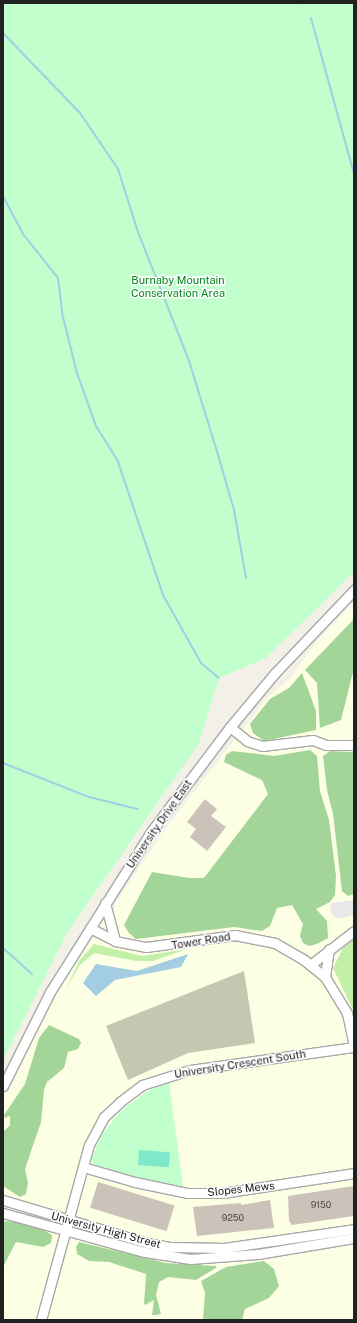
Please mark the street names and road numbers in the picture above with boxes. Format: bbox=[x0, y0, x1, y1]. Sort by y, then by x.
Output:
street label: University Drive East bbox=[123, 777, 195, 871]
street label: Tower Road bbox=[171, 930, 231, 952]
street label: University Crescent South bbox=[173, 1047, 307, 1081]
street label: Slopes Mews bbox=[207, 1179, 275, 1199]
street label: University High Street bbox=[50, 1209, 162, 1251]

